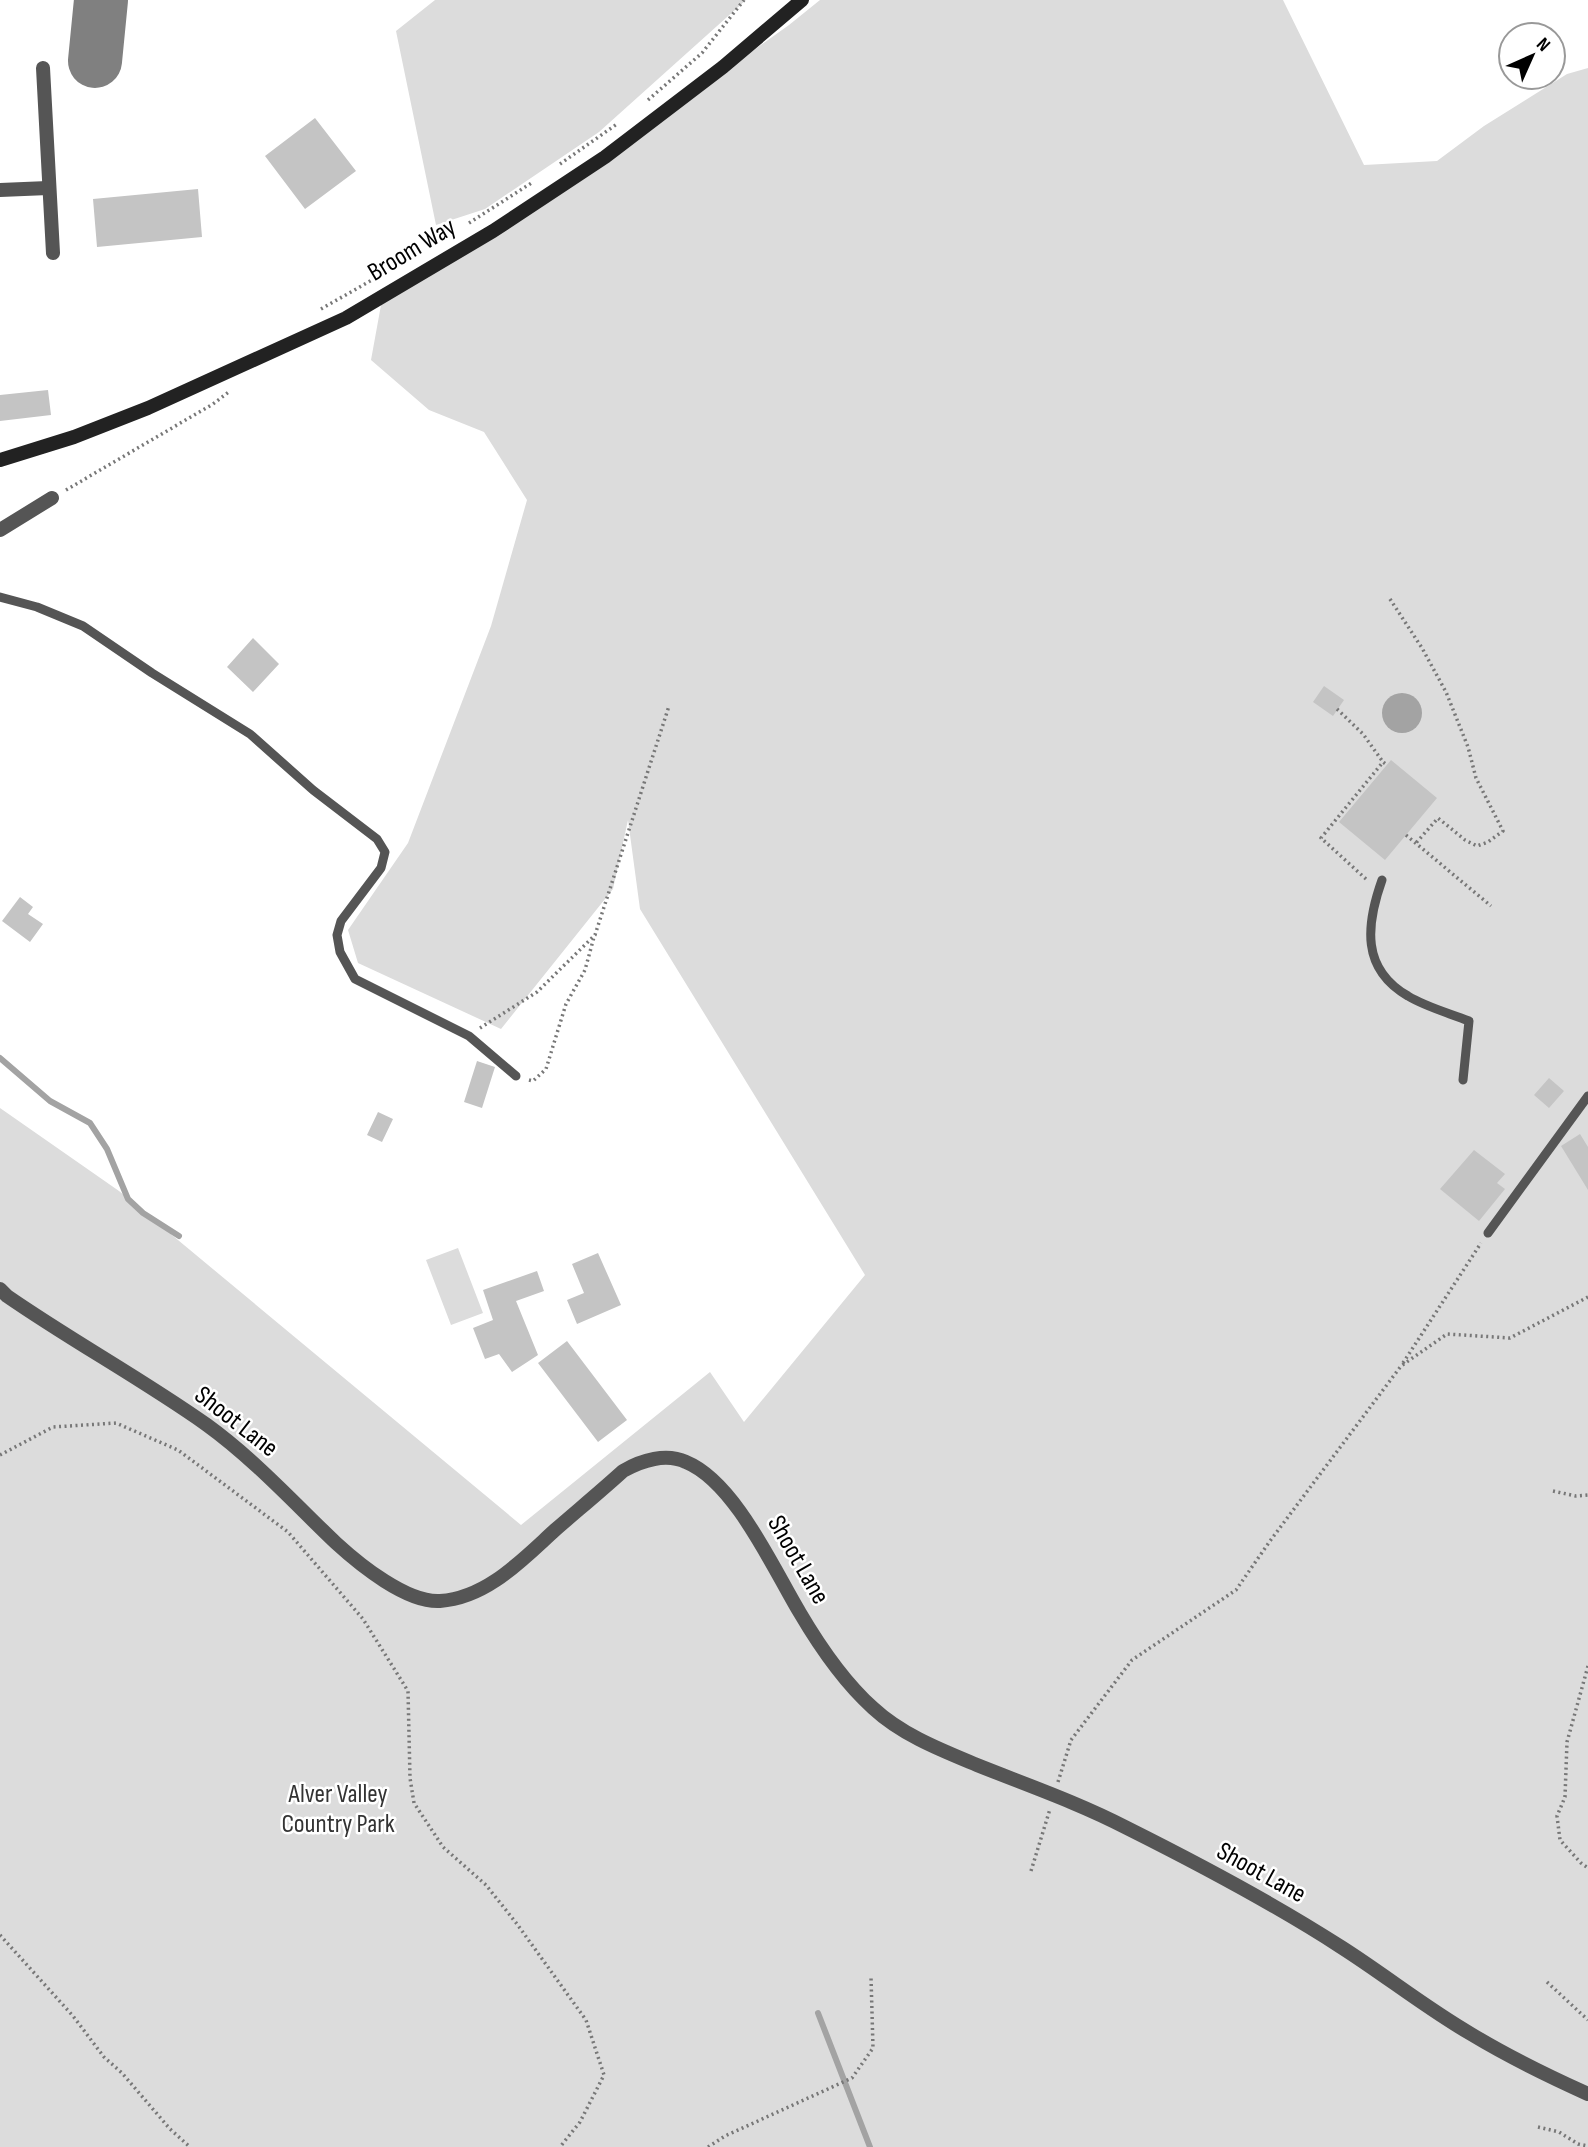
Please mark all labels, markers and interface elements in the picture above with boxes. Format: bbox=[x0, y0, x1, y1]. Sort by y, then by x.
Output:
north arrow bbox=[1497, 21, 1567, 91]
text: N bbox=[1531, 33, 1555, 57]
street label: Broom Way bbox=[362, 212, 462, 288]
street label: Shoot Lane bbox=[188, 1380, 284, 1464]
street label: Shoot Lane bbox=[760, 1510, 836, 1610]
park label: Alver Valley Country Park bbox=[281, 1779, 395, 1840]
street label: Shoot Lane bbox=[1211, 1836, 1311, 1910]

